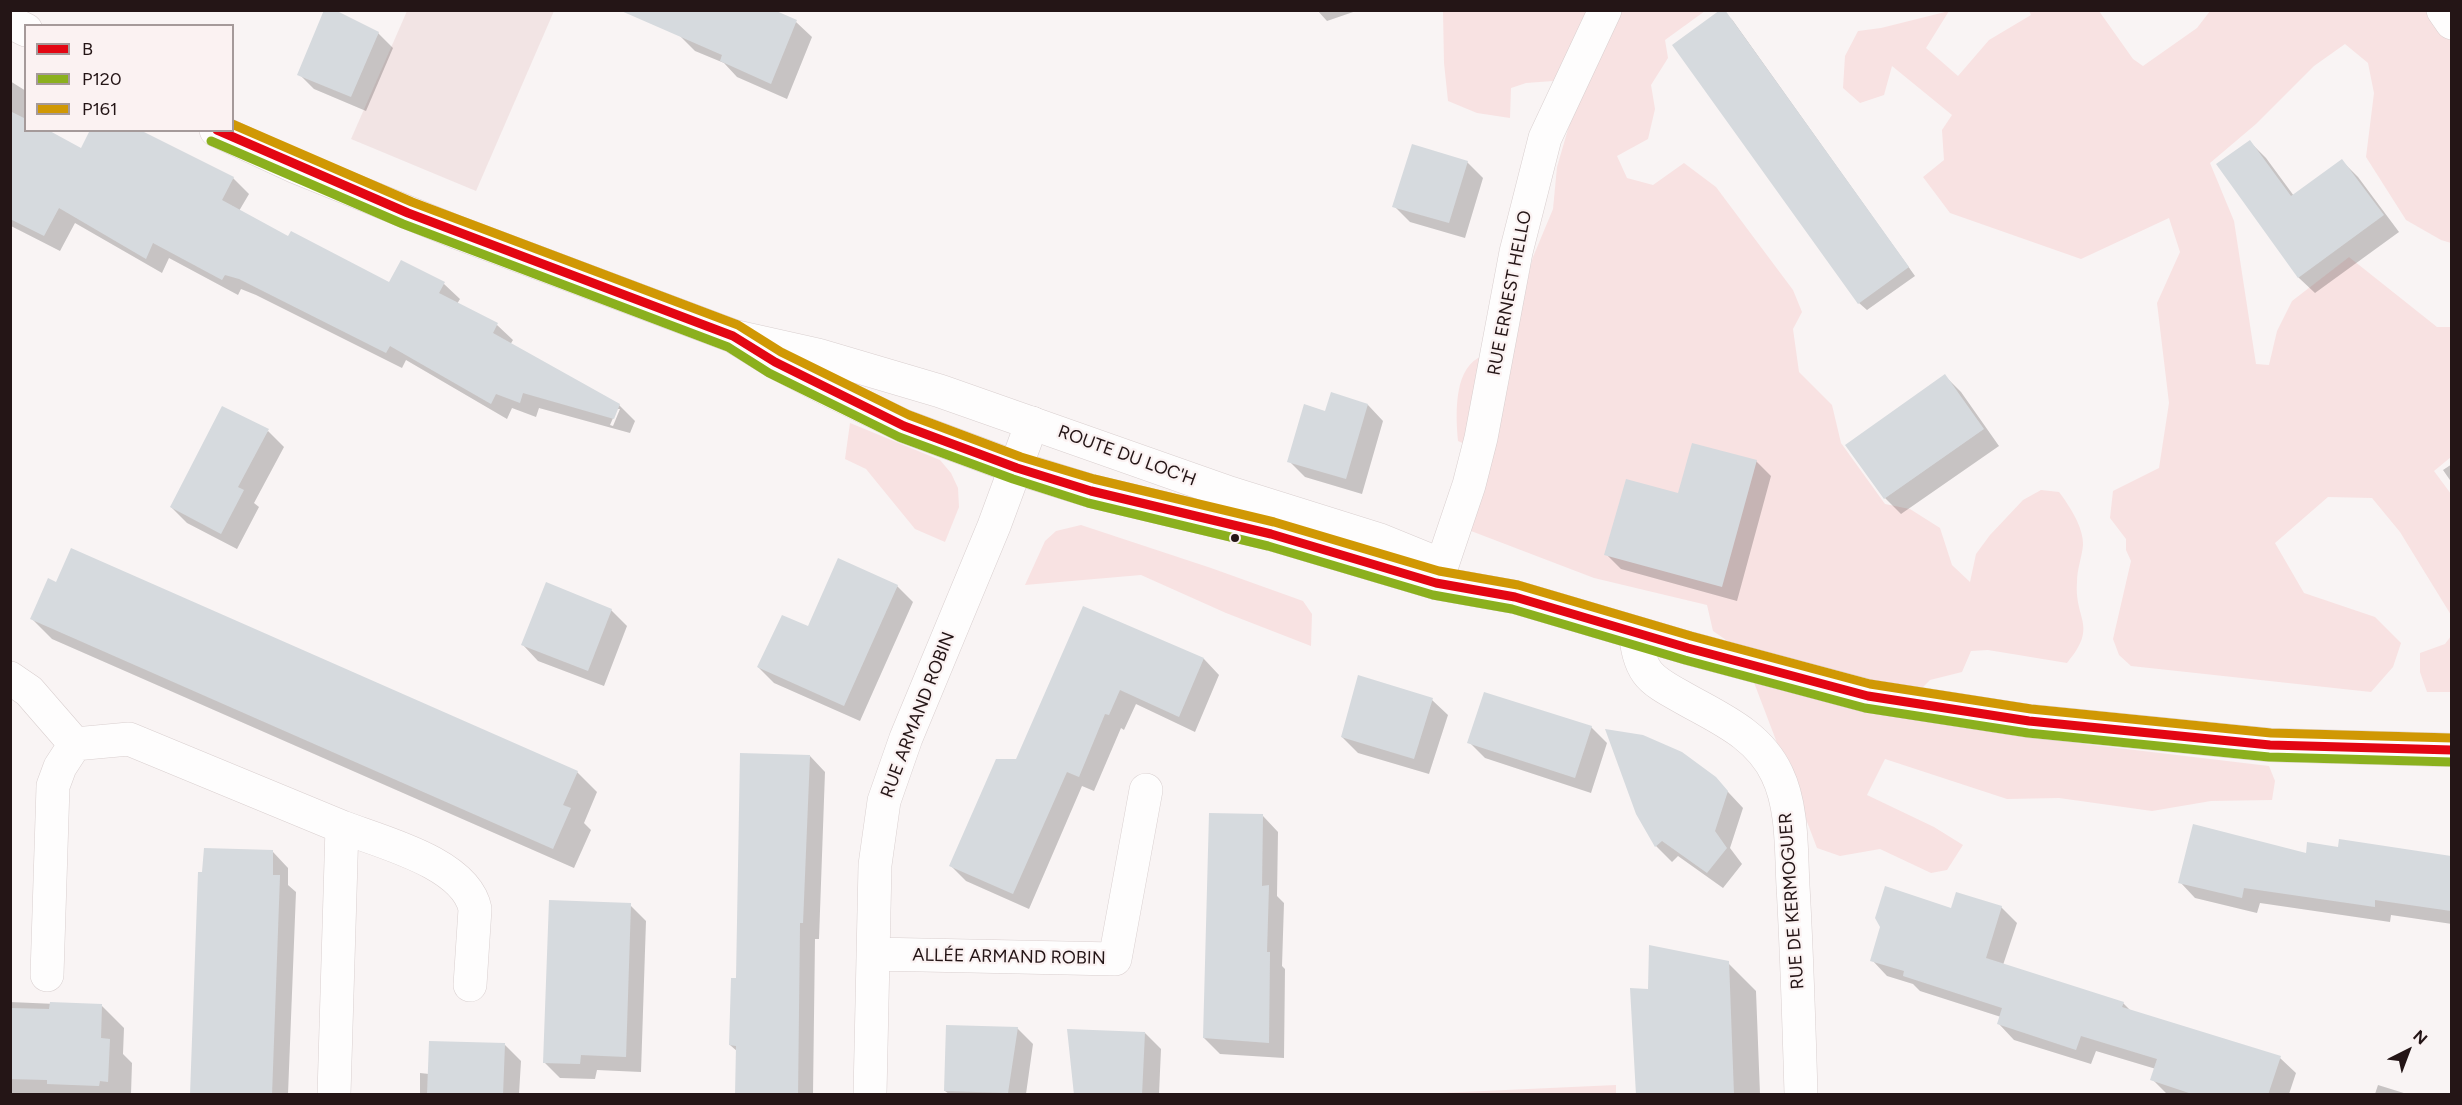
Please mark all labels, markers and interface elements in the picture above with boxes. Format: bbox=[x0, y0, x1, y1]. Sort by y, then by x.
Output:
legend bbox=[24, 24, 234, 132]
text: B bbox=[82, 38, 93, 60]
text: P120 bbox=[82, 68, 121, 90]
text: P161 bbox=[82, 98, 117, 120]
street label: RUE ERNEST HELLO bbox=[1483, 209, 1537, 377]
street label: ROUTE DU LOC'H bbox=[1055, 421, 1199, 491]
unlabelled marker bbox=[1229, 532, 1241, 544]
street label: RUE ARMAND ROBIN bbox=[876, 629, 960, 801]
street label: RUE DE KERMOGUER bbox=[1775, 812, 1809, 990]
street label: ALLÉE ARMAND ROBIN bbox=[912, 945, 1106, 969]
north arrow bbox=[2378, 1021, 2438, 1081]
text: N bbox=[2409, 1026, 2431, 1048]

